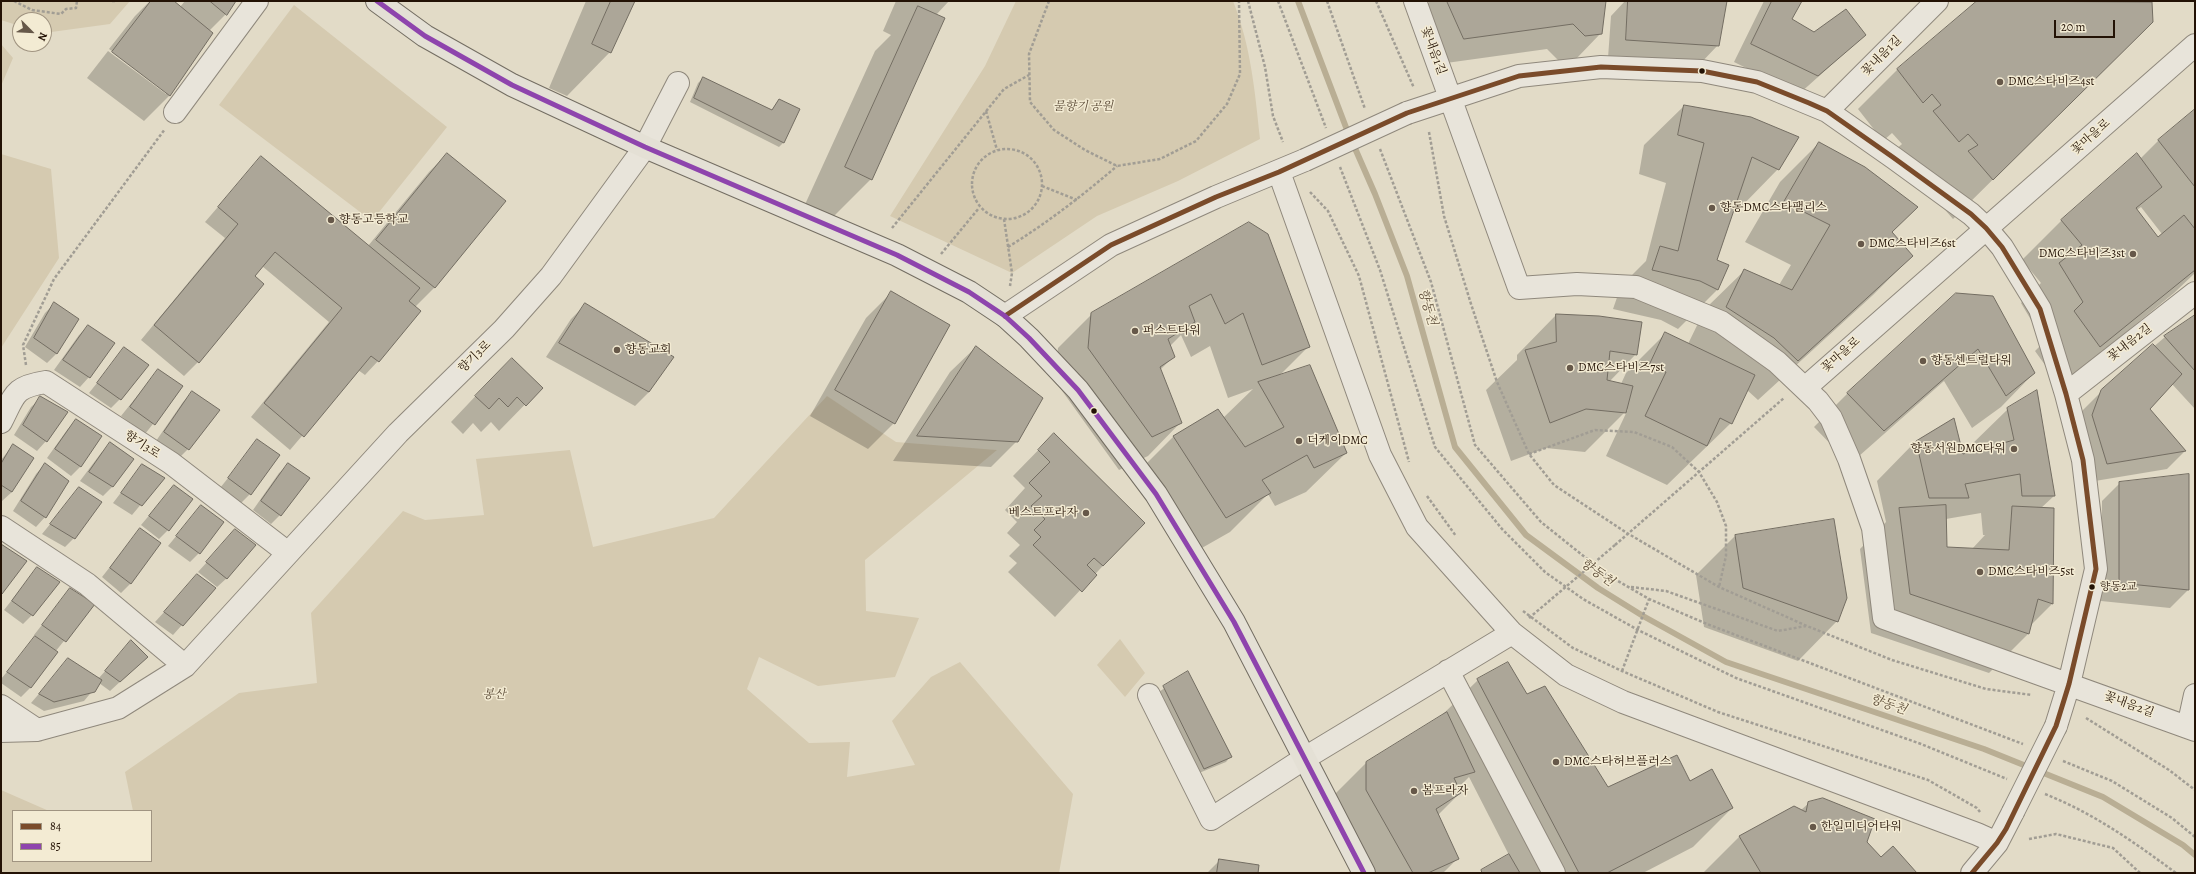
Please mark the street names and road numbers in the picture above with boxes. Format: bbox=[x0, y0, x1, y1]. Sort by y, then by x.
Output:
street label: 꽃내음1길 bbox=[1418, 25, 1448, 77]
street label: 꽃내음1길 bbox=[1859, 33, 1905, 79]
street label: 꽃마을로 bbox=[2069, 116, 2113, 158]
street label: 꽃내음2길 bbox=[2105, 321, 2155, 365]
street label: 꽃마을로 bbox=[1819, 334, 1863, 376]
street label: 향기3로 bbox=[456, 338, 494, 376]
street label: 향기3로 bbox=[121, 428, 163, 462]
street label: 꽃내음2길 bbox=[2102, 689, 2156, 721]

